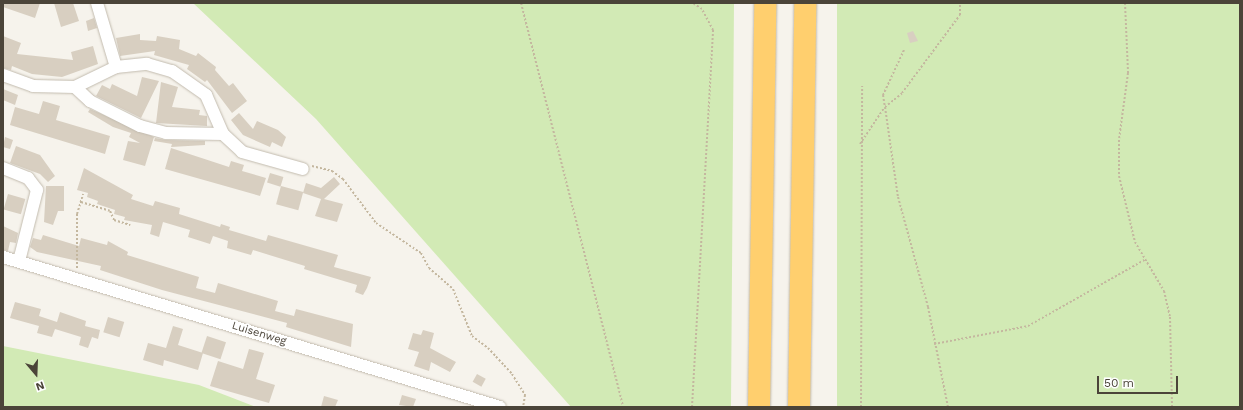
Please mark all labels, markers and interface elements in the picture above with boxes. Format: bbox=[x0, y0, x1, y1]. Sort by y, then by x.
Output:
street label: Luisenweg bbox=[230, 319, 288, 349]
north arrow bbox=[16, 354, 56, 394]
scale bar bbox=[1099, 368, 1180, 394]
text: 50 m bbox=[1104, 376, 1134, 390]
text: N bbox=[34, 378, 46, 393]

